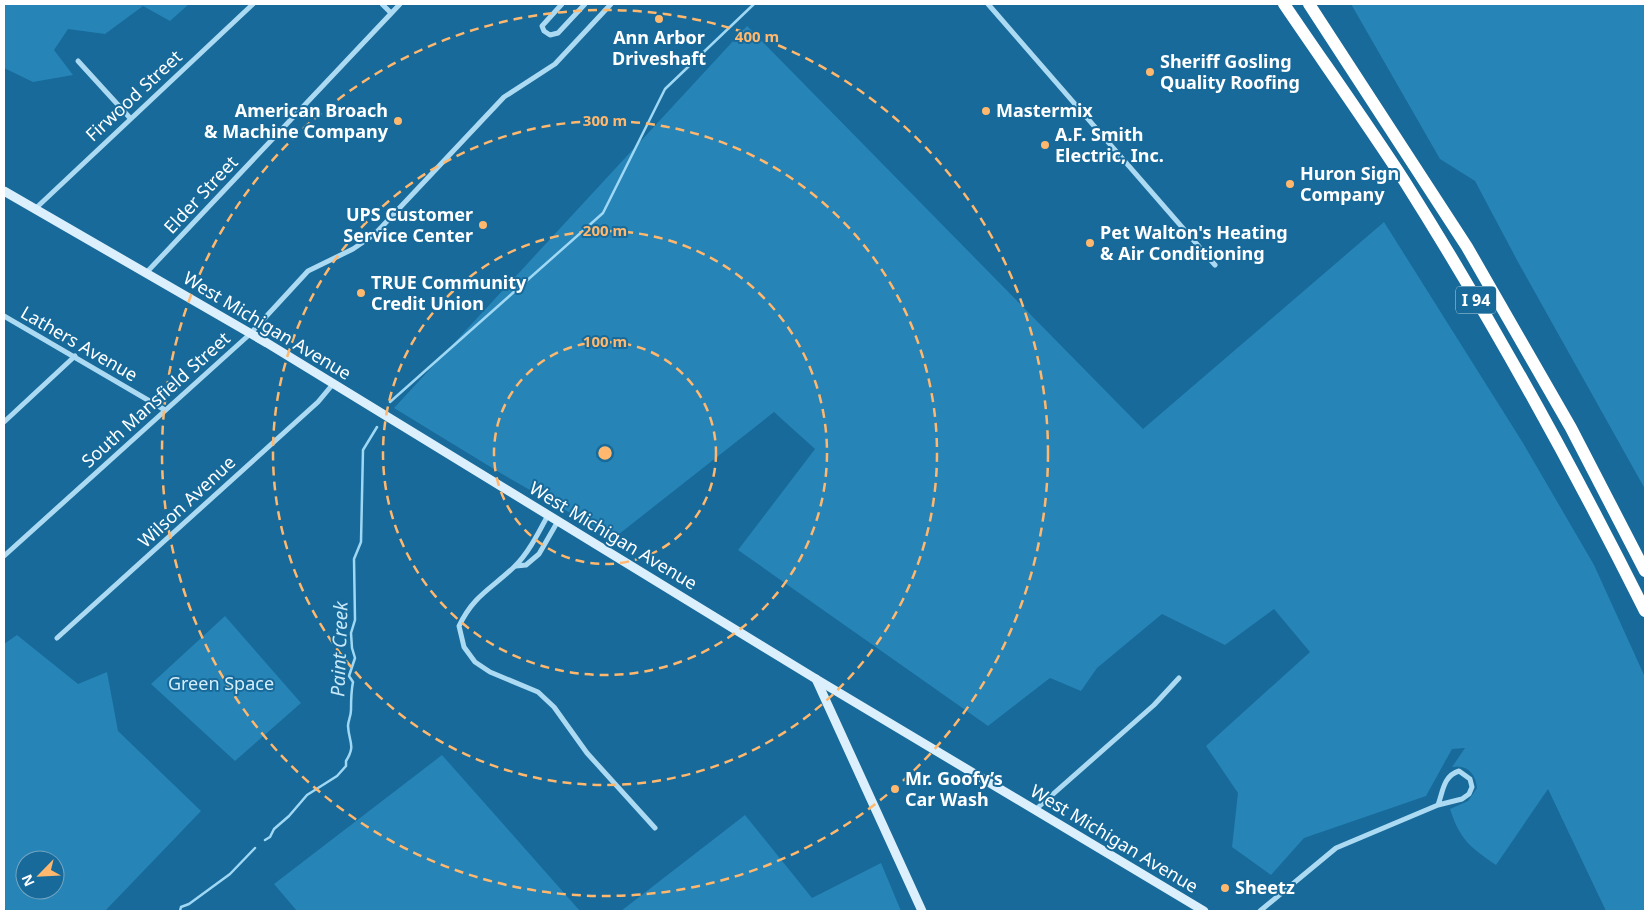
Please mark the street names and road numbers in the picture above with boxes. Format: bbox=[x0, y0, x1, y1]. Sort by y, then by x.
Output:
street label: Firwood Street bbox=[80, 44, 187, 146]
street label: Elder Street bbox=[158, 150, 243, 238]
street label: West Michigan Avenue bbox=[179, 265, 356, 385]
road number: I 94 bbox=[1456, 286, 1496, 314]
street label: Lathers Avenue bbox=[17, 300, 142, 386]
street label: South Mansfield Street bbox=[76, 326, 235, 472]
street label: Wilson Avenue bbox=[133, 450, 240, 553]
street label: West Michigan Avenue bbox=[525, 475, 702, 595]
street label: West Michigan Avenue bbox=[1026, 778, 1203, 898]

